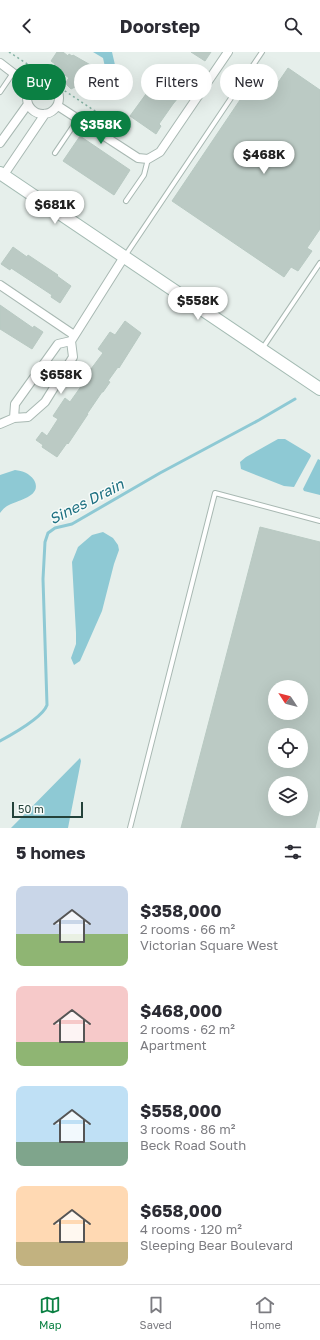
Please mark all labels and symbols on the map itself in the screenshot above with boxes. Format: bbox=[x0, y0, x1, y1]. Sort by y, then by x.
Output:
pin: $358K bbox=[73, 111, 129, 145]
pin: $468K bbox=[236, 141, 292, 175]
pin: $681K bbox=[27, 191, 83, 225]
pin: $558K bbox=[170, 287, 226, 321]
pin: $658K bbox=[33, 361, 89, 395]
water label: Sines Drain bbox=[46, 474, 127, 527]
north arrow bbox=[268, 680, 308, 720]
scale bar bbox=[12, 800, 83, 819]

